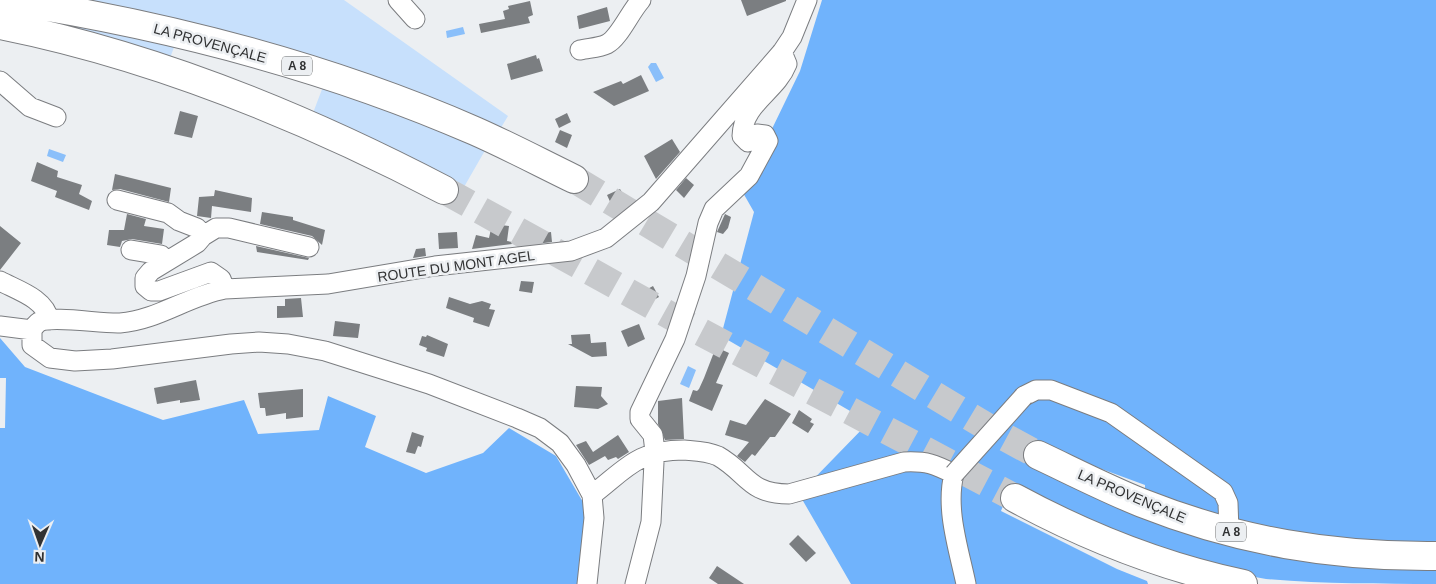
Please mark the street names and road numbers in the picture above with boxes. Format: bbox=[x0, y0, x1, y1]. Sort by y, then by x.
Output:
street label: LA PROVENÇALE bbox=[152, 20, 268, 66]
road number: A 8 bbox=[282, 56, 312, 76]
street label: ROUTE DU MONT AGEL bbox=[376, 247, 536, 285]
street label: LA PROVENÇALE bbox=[1076, 466, 1188, 526]
road number: A 8 bbox=[1216, 522, 1246, 542]

